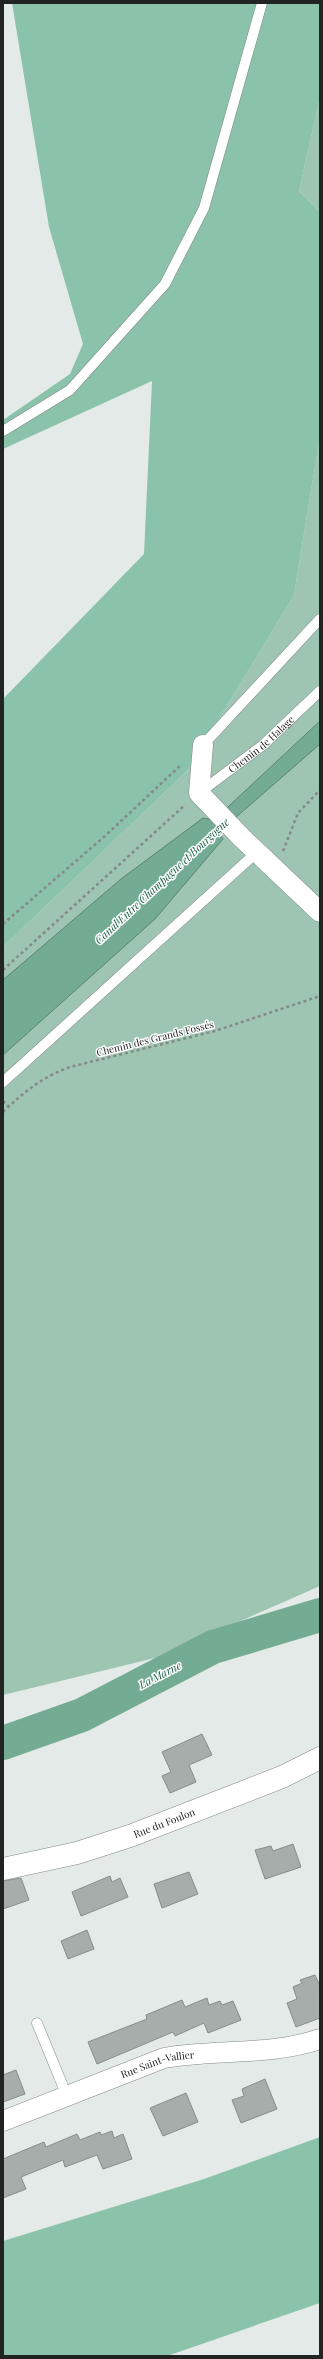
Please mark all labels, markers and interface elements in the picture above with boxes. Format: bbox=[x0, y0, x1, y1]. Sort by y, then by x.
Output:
street label: Chemin de Halage bbox=[225, 712, 297, 776]
water label: Canal Entre Champagne et Bourgogne bbox=[91, 814, 232, 947]
street label: Chemin des Grands Fossés bbox=[95, 1017, 215, 1059]
water label: La Marne bbox=[135, 1657, 184, 1692]
street label: Rue du Foulon bbox=[131, 1804, 197, 1841]
street label: Rue Saint-Vallier bbox=[118, 2047, 195, 2081]

